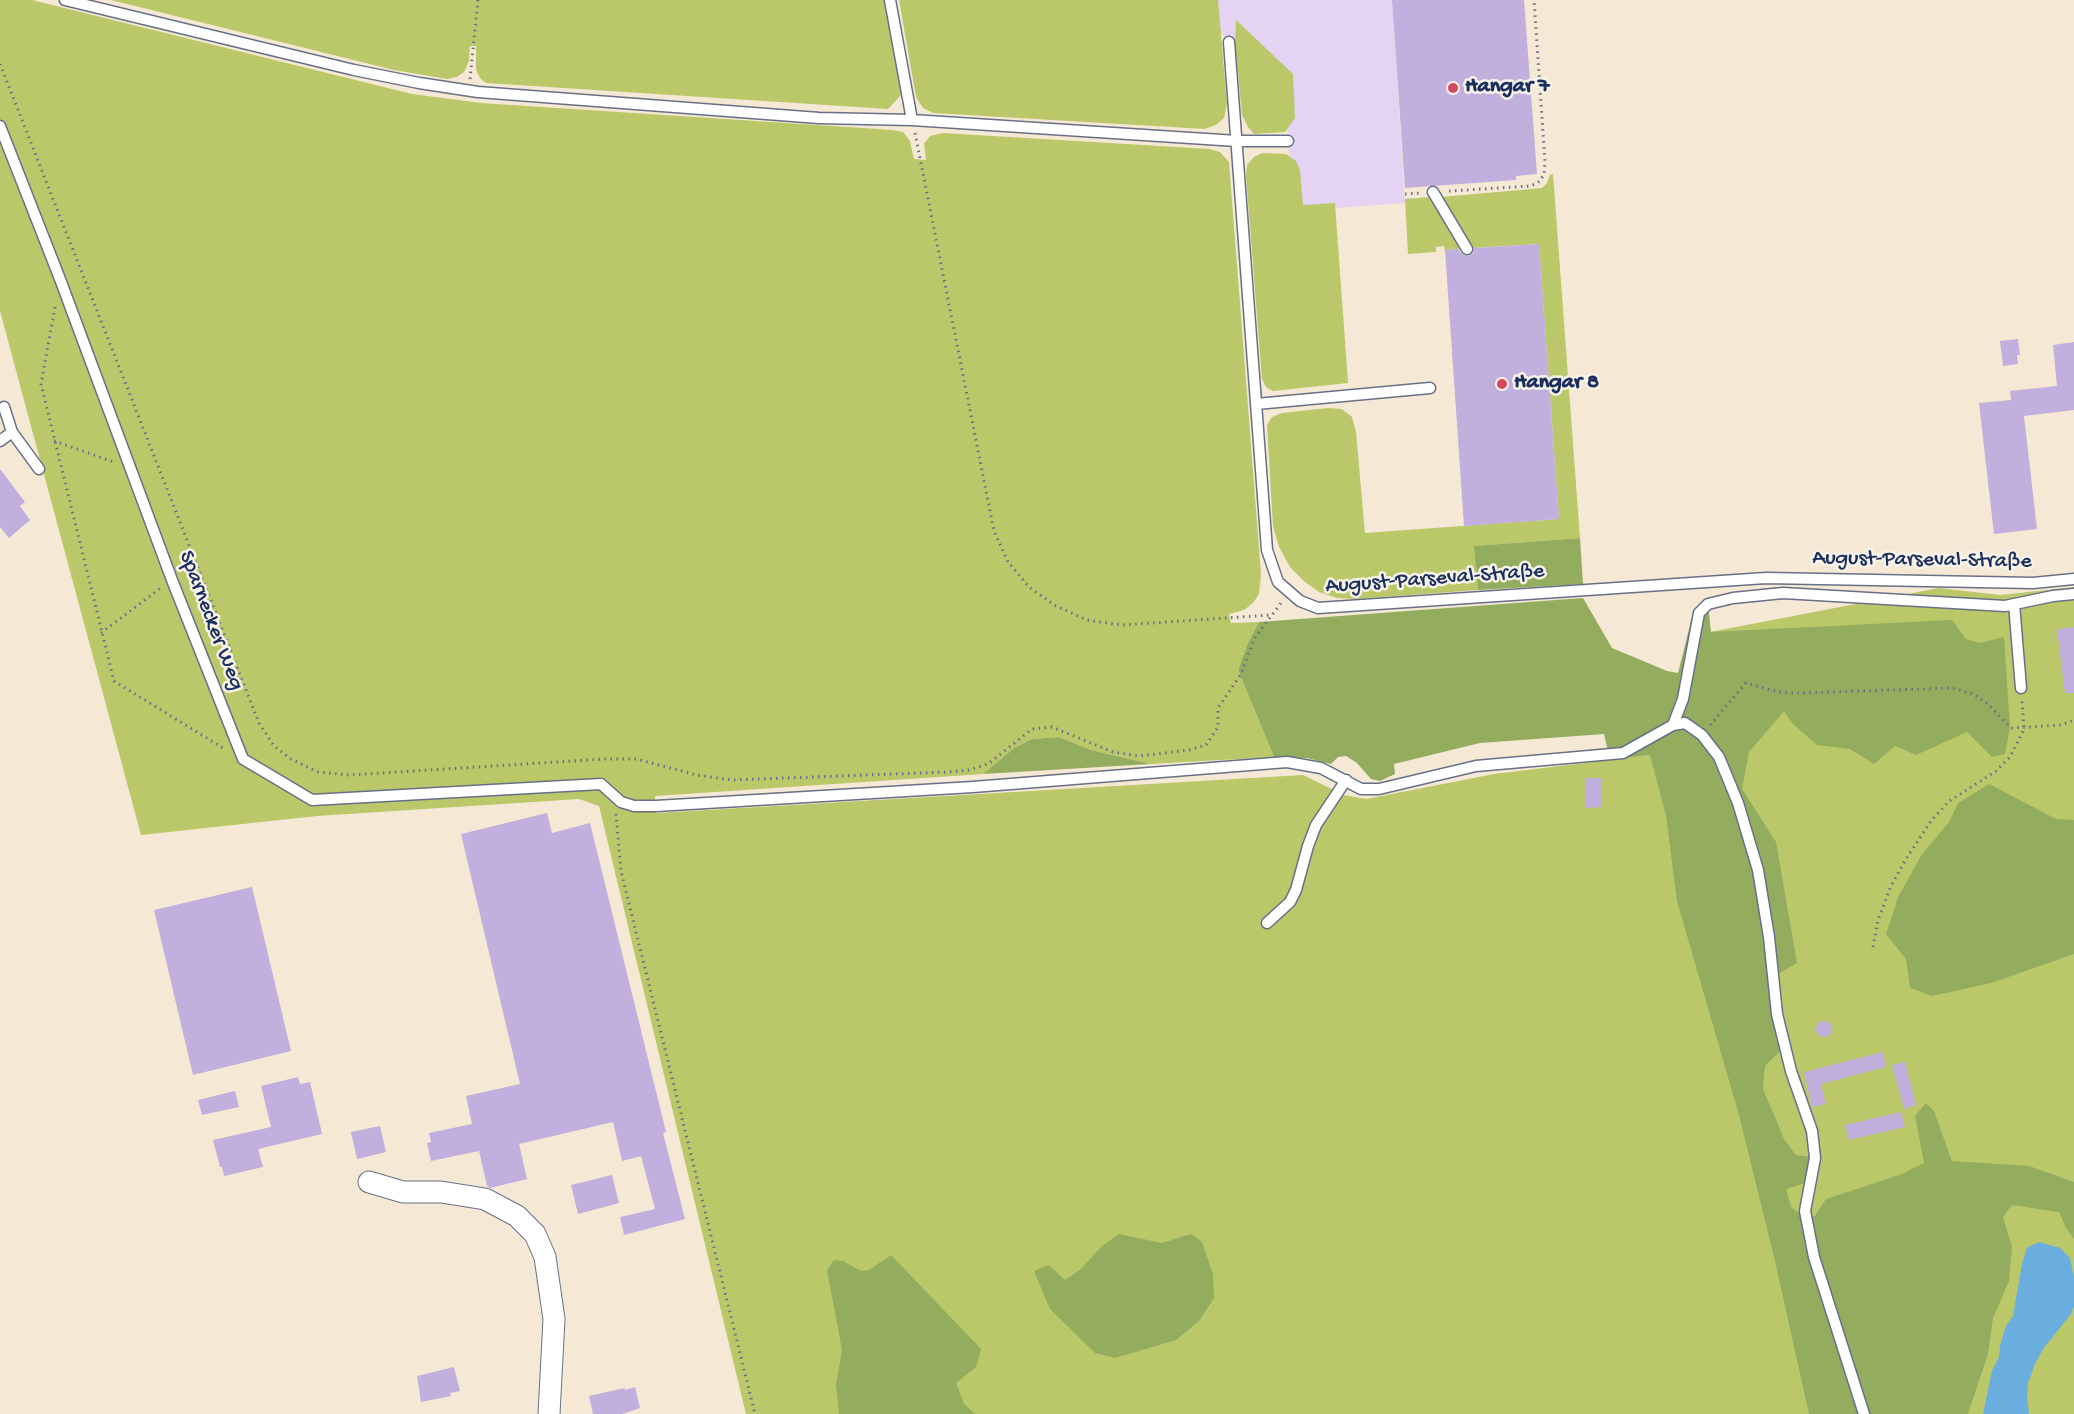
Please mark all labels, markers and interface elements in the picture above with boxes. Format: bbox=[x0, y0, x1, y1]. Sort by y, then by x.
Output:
place label: Hangar 7 bbox=[1465, 75, 1549, 101]
marker: Hangar 7 bbox=[1446, 81, 1460, 95]
place label: Hangar 8 bbox=[1514, 371, 1599, 397]
marker: Hangar 8 bbox=[1495, 377, 1509, 391]
street label: August-Parseval-Straße bbox=[1812, 546, 2032, 576]
street label: Sparnecker Weg bbox=[171, 548, 249, 694]
street label: August-Parseval-Straße bbox=[1325, 559, 1545, 601]

